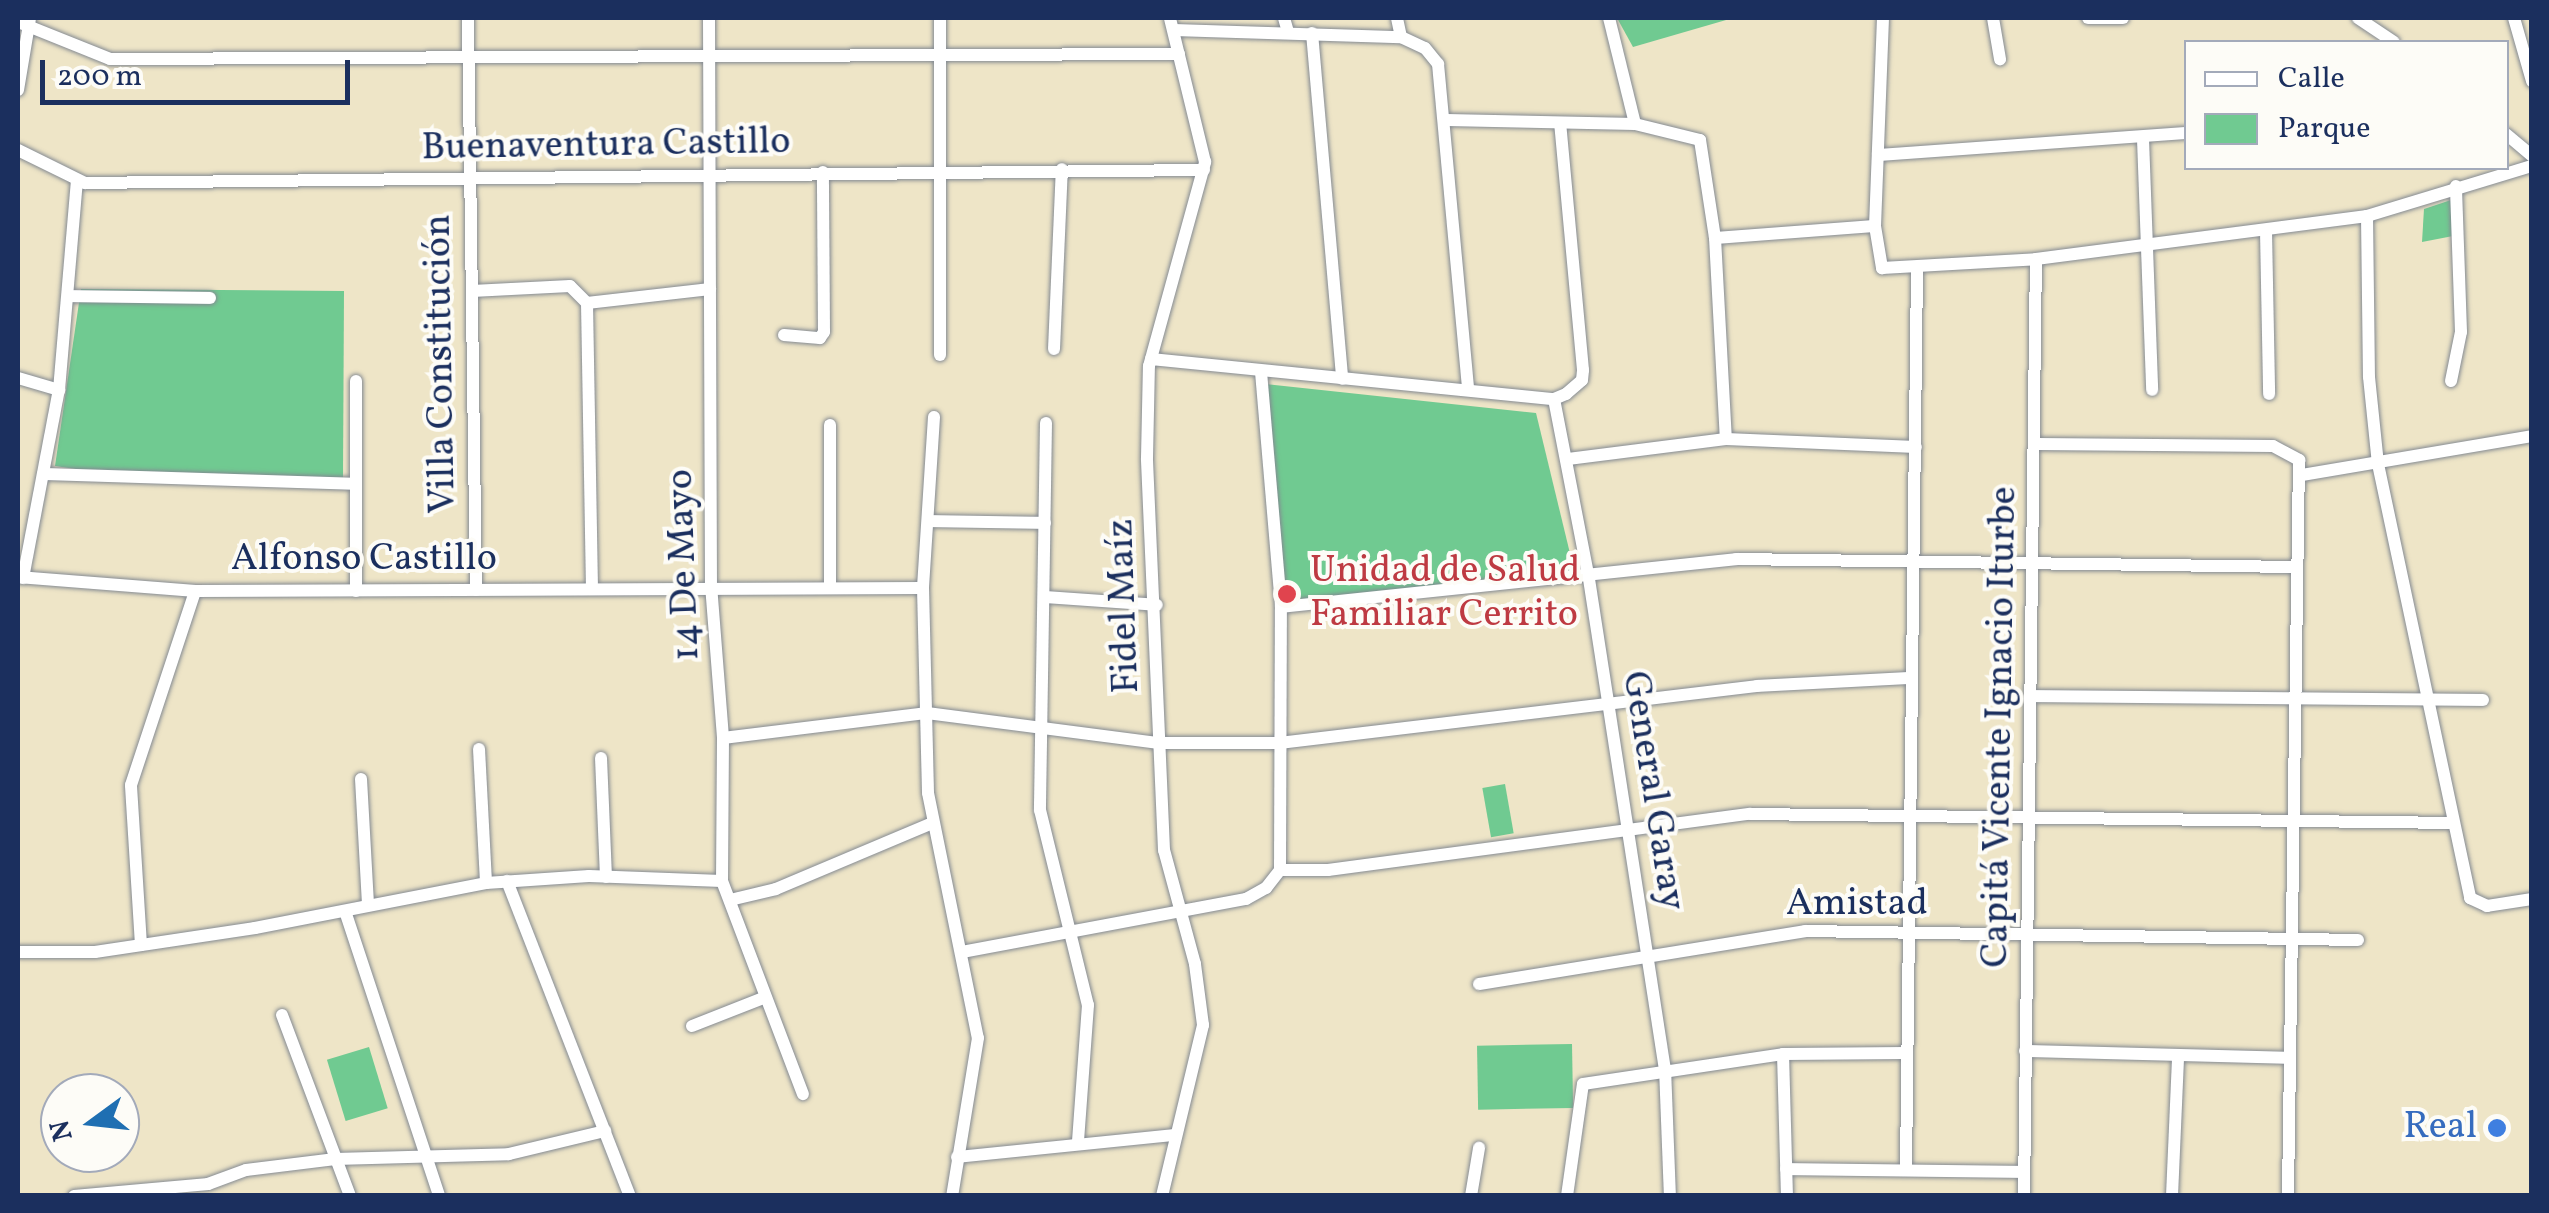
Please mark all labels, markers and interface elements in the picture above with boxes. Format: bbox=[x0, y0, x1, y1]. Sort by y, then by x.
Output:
scale bar bbox=[45, 40, 355, 102]
legend bbox=[2184, 40, 2509, 170]
text: 200 m bbox=[57, 56, 142, 98]
text: Calle bbox=[2278, 58, 2345, 100]
text: Parque bbox=[2278, 108, 2370, 150]
street label: Buenaventura Castillo bbox=[421, 120, 791, 172]
street label: Villa Constitución bbox=[417, 214, 467, 514]
street label: 14 De Mayo bbox=[659, 468, 711, 662]
street label: Capitá Vicente Ignacio Iturbe bbox=[1974, 485, 2028, 969]
street label: Fidel Maíz bbox=[1099, 518, 1151, 694]
street label: Alfonso Castillo bbox=[231, 537, 497, 583]
place label: Unidad de Salud Familiar Cerrito bbox=[1310, 549, 1580, 638]
marker: Unidad de Salud Familiar Cerrito bbox=[1274, 581, 1300, 607]
street label: General Garay bbox=[1611, 668, 1693, 914]
street label: Amistad bbox=[1786, 882, 1928, 928]
north arrow bbox=[40, 1073, 140, 1173]
place label: Real bbox=[2403, 1105, 2477, 1151]
text: N bbox=[41, 1116, 84, 1145]
marker: Real bbox=[2486, 1117, 2508, 1139]

